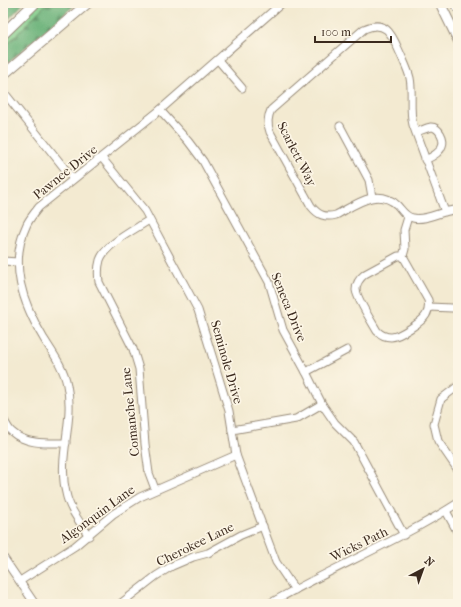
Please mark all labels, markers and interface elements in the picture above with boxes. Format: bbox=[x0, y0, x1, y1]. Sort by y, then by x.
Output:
scale bar bbox=[315, 18, 391, 44]
text: 100 m bbox=[321, 25, 351, 39]
street label: Scarlett Way bbox=[274, 119, 320, 190]
street label: Pawnee Drive bbox=[30, 141, 100, 202]
street label: Seneca Drive bbox=[268, 270, 310, 344]
street label: Seminole Drive bbox=[208, 318, 246, 406]
street label: Comanche Lane bbox=[118, 366, 142, 457]
street label: Algonquin Lane bbox=[56, 481, 138, 547]
street label: Cherokee Lane bbox=[154, 519, 237, 569]
street label: Wicks Path bbox=[327, 523, 391, 565]
north arrow bbox=[403, 549, 443, 589]
text: N bbox=[422, 554, 437, 570]

